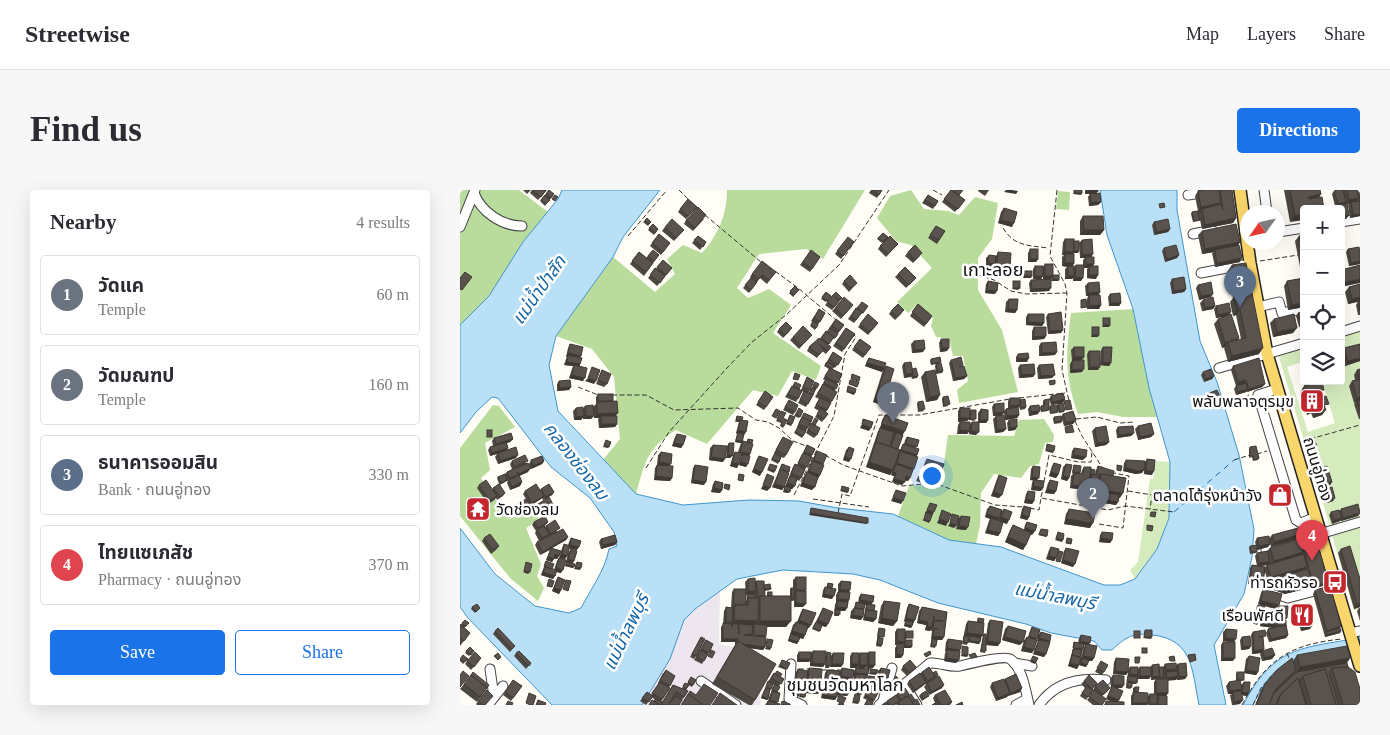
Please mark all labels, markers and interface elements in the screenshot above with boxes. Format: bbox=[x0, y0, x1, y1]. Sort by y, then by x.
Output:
text: Streetwise bbox=[25, 21, 130, 47]
text: Map bbox=[1186, 24, 1219, 44]
text: Layers bbox=[1247, 24, 1296, 44]
text: Share bbox=[1324, 24, 1365, 44]
button: Directions bbox=[1237, 108, 1360, 153]
text: Find us bbox=[30, 110, 142, 149]
north arrow bbox=[1240, 205, 1285, 250]
map controls bbox=[1300, 205, 1345, 385]
button: + bbox=[1300, 205, 1345, 250]
text: Nearby bbox=[50, 210, 117, 234]
text: 4 results bbox=[356, 214, 410, 231]
water label: แม่น้ำป่าสัก bbox=[506, 249, 571, 328]
button: − bbox=[1300, 250, 1345, 295]
district label: เกาะลอย bbox=[963, 260, 1023, 280]
pin: 3 bbox=[1224, 266, 1256, 307]
text: วัดแค bbox=[98, 275, 144, 296]
text: 1 bbox=[63, 286, 71, 303]
text: 60 m bbox=[377, 286, 409, 303]
button: locate bbox=[1300, 295, 1345, 340]
text: Temple bbox=[98, 301, 146, 318]
button: layers bbox=[1300, 340, 1345, 385]
text: วัดมณฑป bbox=[98, 365, 174, 386]
text: 2 bbox=[63, 376, 71, 393]
text: 160 m bbox=[369, 376, 409, 393]
pin: 1 bbox=[877, 382, 909, 423]
building icon: พลับพลาจตุรมุข bbox=[1299, 388, 1325, 414]
text: Temple bbox=[98, 391, 146, 408]
place label: พลับพลาจตุรมุข bbox=[1192, 393, 1294, 411]
water label: คลองช่องลม bbox=[540, 418, 614, 505]
street label: ถนนอู่ทอง bbox=[1299, 435, 1336, 503]
text: ธนาคารออมสิน bbox=[98, 452, 218, 473]
your location bbox=[919, 463, 945, 489]
text: 3 bbox=[63, 466, 71, 483]
text: 330 m bbox=[369, 466, 409, 483]
pin: 2 bbox=[1077, 478, 1109, 519]
text: Bank · ถนนอู่ทอง bbox=[98, 481, 211, 498]
shop icon: ตลาดโต้รุ่งหน้าวัง bbox=[1267, 482, 1293, 508]
place label: ตลาดโต้รุ่งหน้าวัง bbox=[1153, 487, 1262, 505]
temple icon: วัดช่องลม bbox=[465, 496, 491, 522]
place label: วัดช่องลม bbox=[496, 501, 559, 518]
pin: 4 bbox=[1296, 520, 1328, 561]
text: ไทยแซเภสัช bbox=[98, 542, 193, 563]
text: 4 bbox=[63, 556, 71, 573]
text: 370 m bbox=[369, 556, 409, 573]
bus stop icon: ท่ารถหัวรอ bbox=[1322, 569, 1348, 595]
text: Pharmacy · ถนนอู่ทอง bbox=[98, 571, 241, 588]
place label: ท่ารถหัวรอ bbox=[1250, 574, 1318, 591]
water label: แม่น้ำลพบุรี bbox=[1013, 575, 1101, 615]
water label: แม่น้ำลพบุรี bbox=[596, 587, 655, 674]
restaurant icon: เรือนพัศดี bbox=[1289, 602, 1315, 628]
place label: เรือนพัศดี bbox=[1222, 607, 1284, 624]
button: Save bbox=[50, 630, 225, 675]
button: Share bbox=[235, 630, 410, 675]
district label: ชุมชนวัดมหาโลก bbox=[786, 675, 904, 696]

